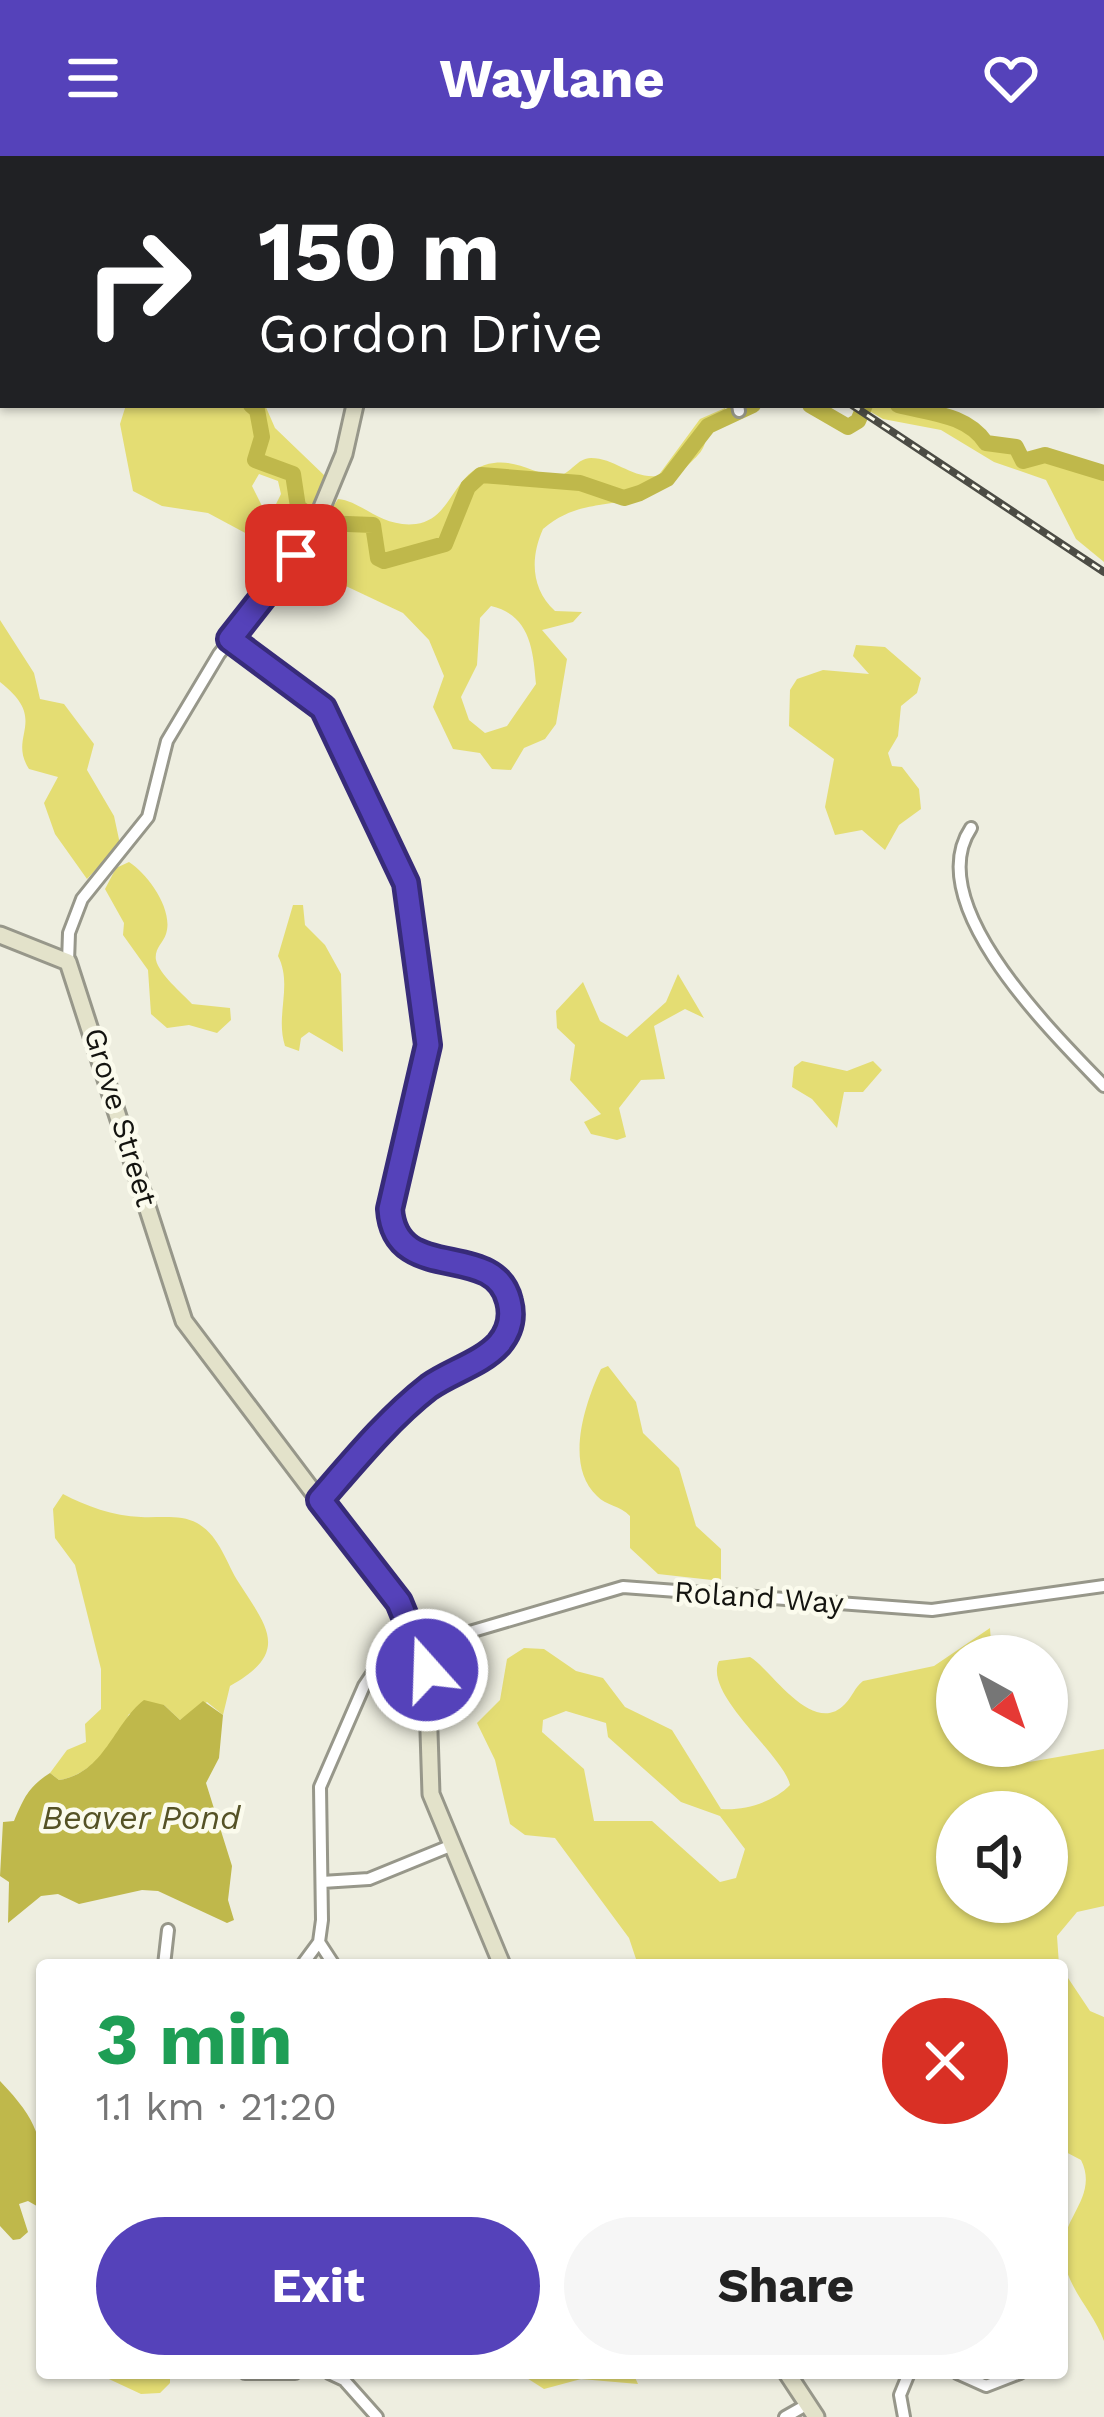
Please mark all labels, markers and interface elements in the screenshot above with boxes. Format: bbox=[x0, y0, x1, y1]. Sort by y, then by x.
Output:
icon: menu bbox=[60, 45, 126, 111]
icon: heart bbox=[978, 45, 1044, 111]
text: Waylane bbox=[439, 47, 665, 110]
text: 150 m bbox=[258, 202, 500, 300]
icon: right bbox=[60, 204, 216, 360]
text: Gordon Drive bbox=[258, 302, 603, 365]
pin bbox=[245, 504, 347, 606]
icon: arrive bbox=[263, 522, 329, 588]
street label: Grove Street bbox=[77, 1023, 165, 1211]
street label: Roland Way bbox=[673, 1574, 845, 1620]
position arrow bbox=[364, 1607, 490, 1733]
north arrow bbox=[936, 1635, 1068, 1767]
map controls bbox=[936, 1635, 1068, 1923]
button: sound bbox=[936, 1791, 1068, 1923]
water label: Beaver Pond bbox=[42, 1798, 242, 1837]
text: 3 min bbox=[96, 1997, 293, 2081]
button: close bbox=[882, 1998, 1008, 2124]
text: 1.1 km · 21:20 bbox=[96, 2084, 337, 2129]
button: Exit bbox=[96, 2217, 540, 2355]
button: Share bbox=[564, 2217, 1008, 2355]

